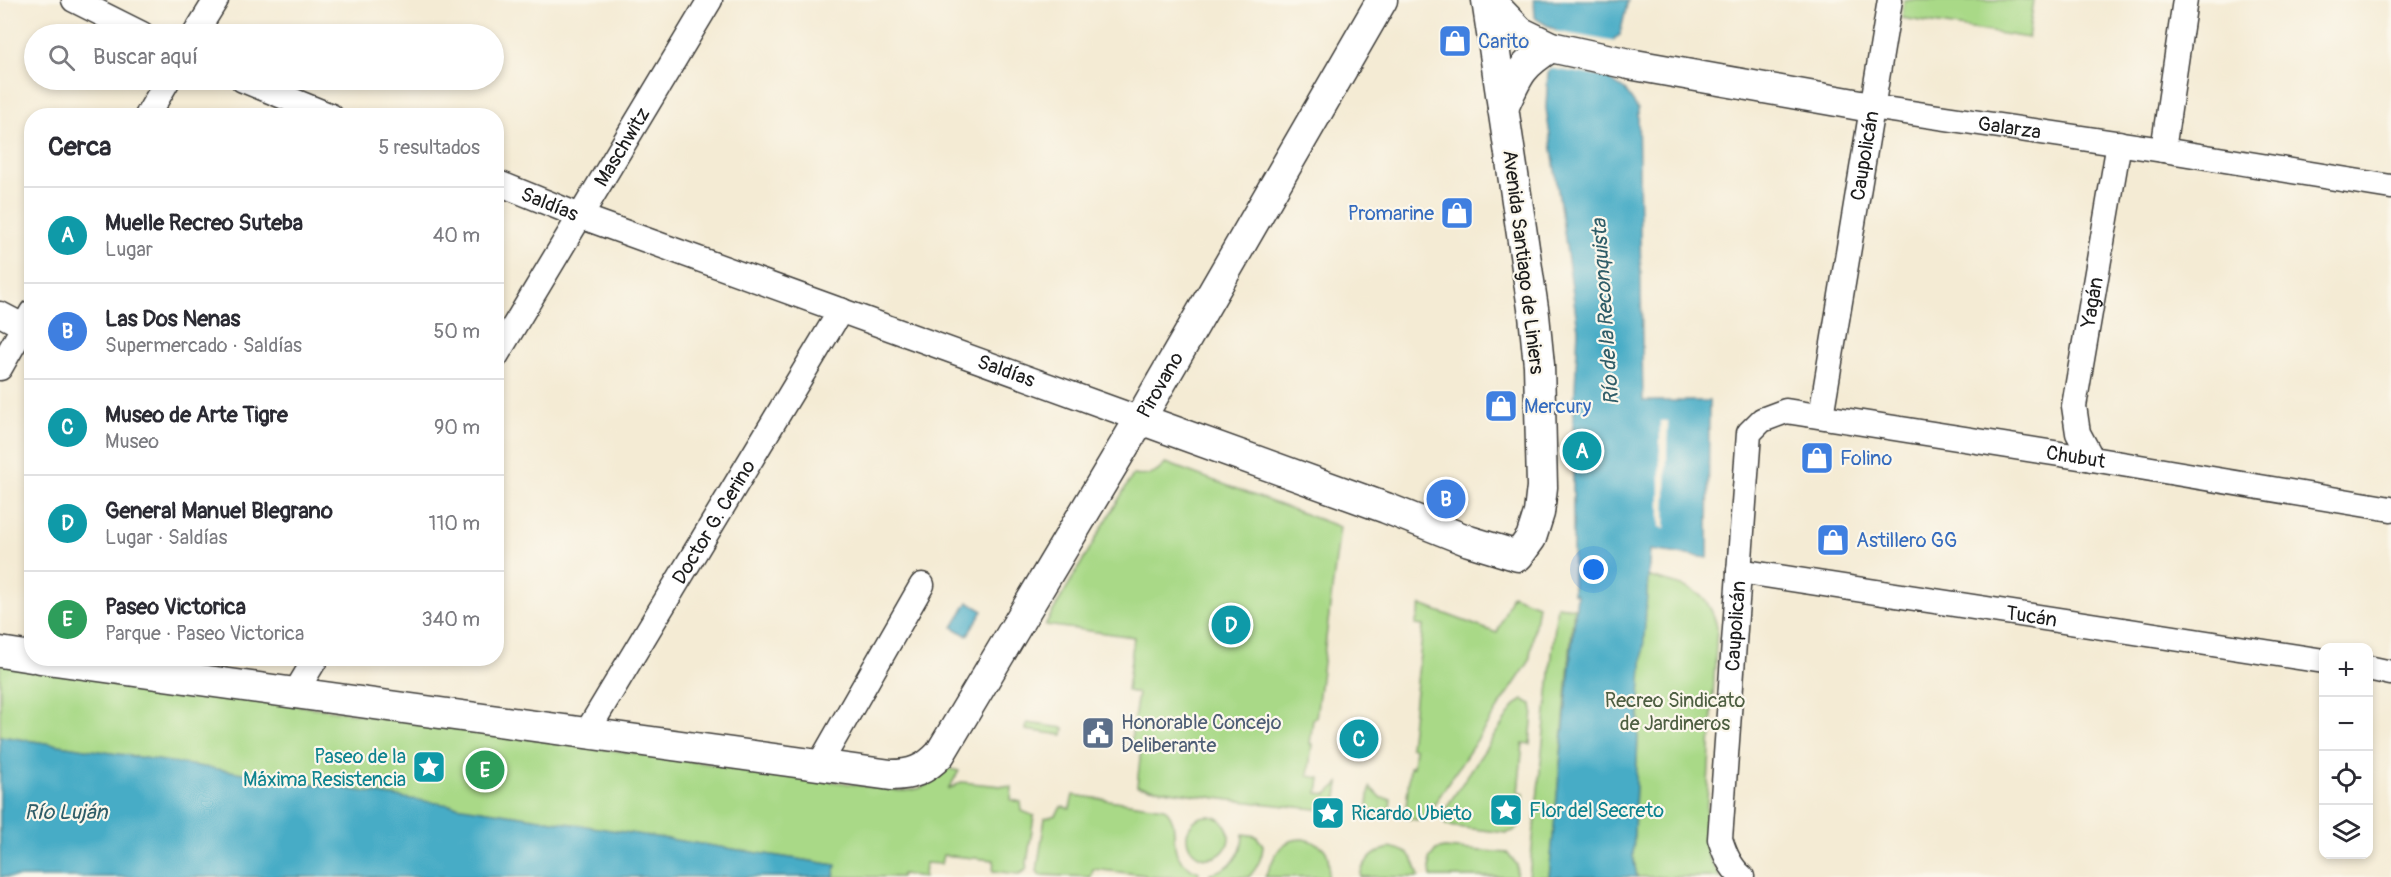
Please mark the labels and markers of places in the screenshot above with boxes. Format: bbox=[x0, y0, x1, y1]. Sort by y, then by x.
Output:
shop icon: Carito bbox=[1437, 23, 1473, 59]
place label: Carito bbox=[1478, 29, 1529, 54]
shop icon: Promarine bbox=[1439, 195, 1475, 231]
place label: Promarine bbox=[1348, 201, 1434, 226]
shop icon: Mercury bbox=[1483, 388, 1519, 424]
place label: Mercury bbox=[1524, 394, 1592, 419]
pin: A bbox=[1562, 428, 1602, 474]
shop icon: Folino bbox=[1799, 440, 1835, 476]
place label: Folino bbox=[1840, 446, 1893, 471]
pin: B bbox=[1426, 476, 1466, 522]
shop icon: Astillero GG bbox=[1815, 522, 1851, 558]
place label: Astillero GG bbox=[1856, 528, 1957, 553]
pin: D bbox=[1212, 602, 1250, 648]
place label: Honorable Concejo Deliberante bbox=[1121, 710, 1282, 758]
public building icon: Honorable Concejo Deliberante bbox=[1080, 715, 1116, 751]
pin: C bbox=[1340, 716, 1378, 762]
place label: Paseo de la Máxima Resistencia bbox=[243, 744, 406, 792]
pin: E bbox=[466, 748, 504, 792]
place icon: Paseo de la Máxima Resistencia bbox=[411, 749, 447, 785]
place icon: Flor del Secreto bbox=[1488, 792, 1524, 828]
place icon: Ricardo Ubieto bbox=[1310, 795, 1346, 831]
place label: Flor del Secreto bbox=[1529, 798, 1664, 823]
place label: Ricardo Ubieto bbox=[1351, 801, 1472, 826]

